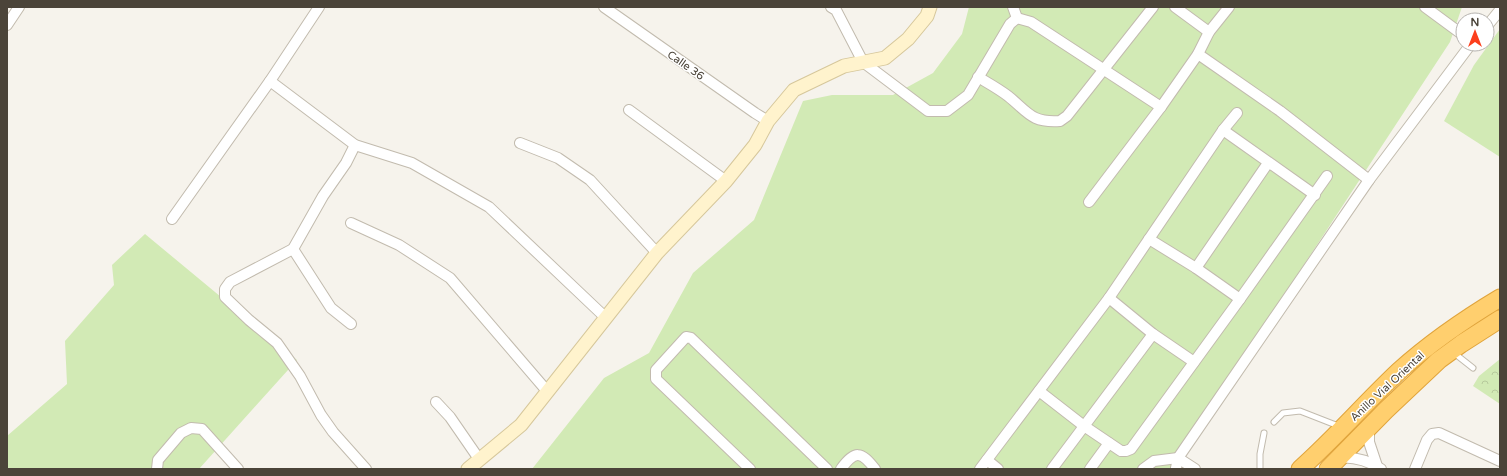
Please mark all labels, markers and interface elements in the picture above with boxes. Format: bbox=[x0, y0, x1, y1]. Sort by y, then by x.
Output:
north arrow bbox=[1455, 12, 1495, 52]
text: N bbox=[1471, 16, 1479, 29]
street label: Calle 36 bbox=[665, 48, 707, 83]
street label: Anillo Vial Oriental bbox=[1348, 349, 1427, 424]

